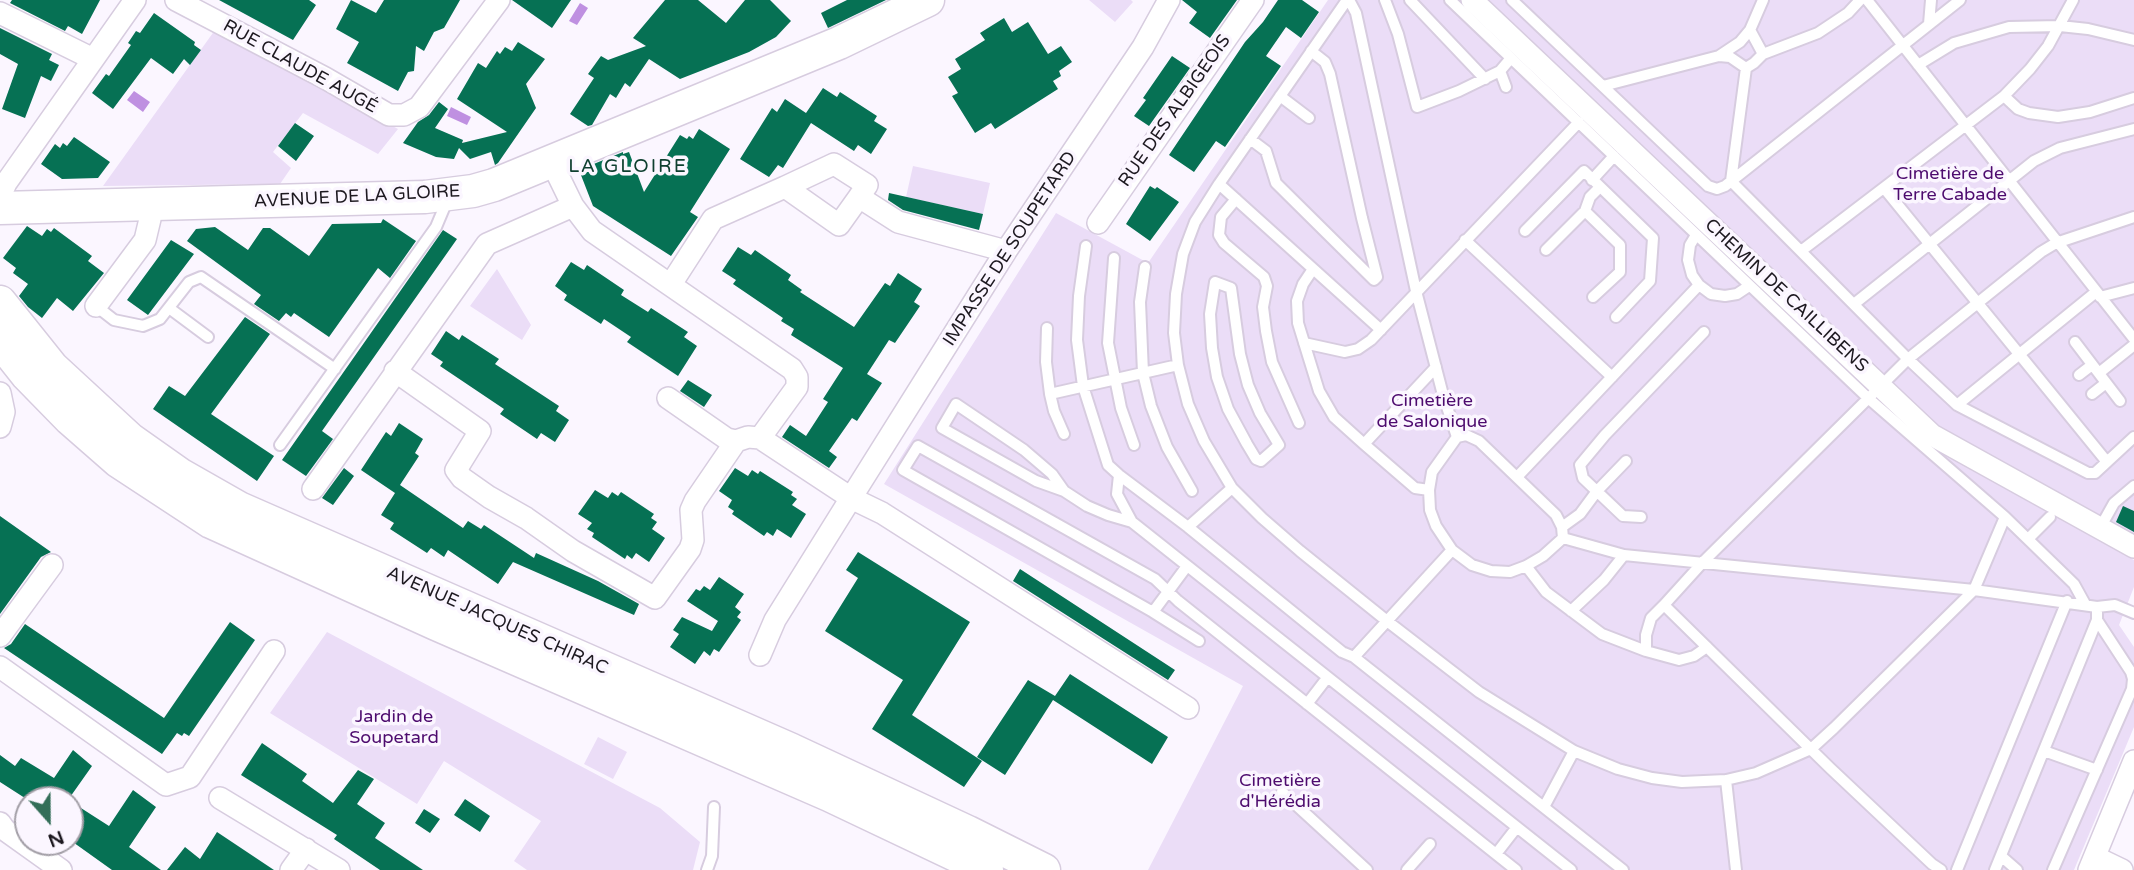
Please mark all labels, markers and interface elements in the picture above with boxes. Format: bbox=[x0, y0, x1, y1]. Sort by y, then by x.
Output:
street label: RUE CLAUDE AUGÉ bbox=[219, 16, 381, 118]
street label: RUE DES ALBIGEOIS bbox=[1114, 31, 1236, 191]
street label: IMPASSE DE SOUPETARD bbox=[939, 148, 1081, 350]
district label: LA GLOIRE bbox=[569, 156, 687, 178]
park label: Cimetière de Terre Cabade bbox=[1893, 163, 2007, 206]
street label: AVENUE DE LA GLOIRE bbox=[253, 181, 461, 213]
street label: CHEMIN DE CAILLIBENS bbox=[1700, 215, 1872, 377]
park label: Cimetière de Salonique bbox=[1377, 390, 1487, 432]
street label: AVENUE JACQUES CHIRAC bbox=[383, 562, 611, 680]
park label: Jardin de Soupetard bbox=[349, 706, 439, 748]
park label: Cimetière d'Hérédia bbox=[1239, 770, 1321, 812]
north arrow bbox=[14, 786, 84, 856]
text: N bbox=[45, 826, 67, 852]

